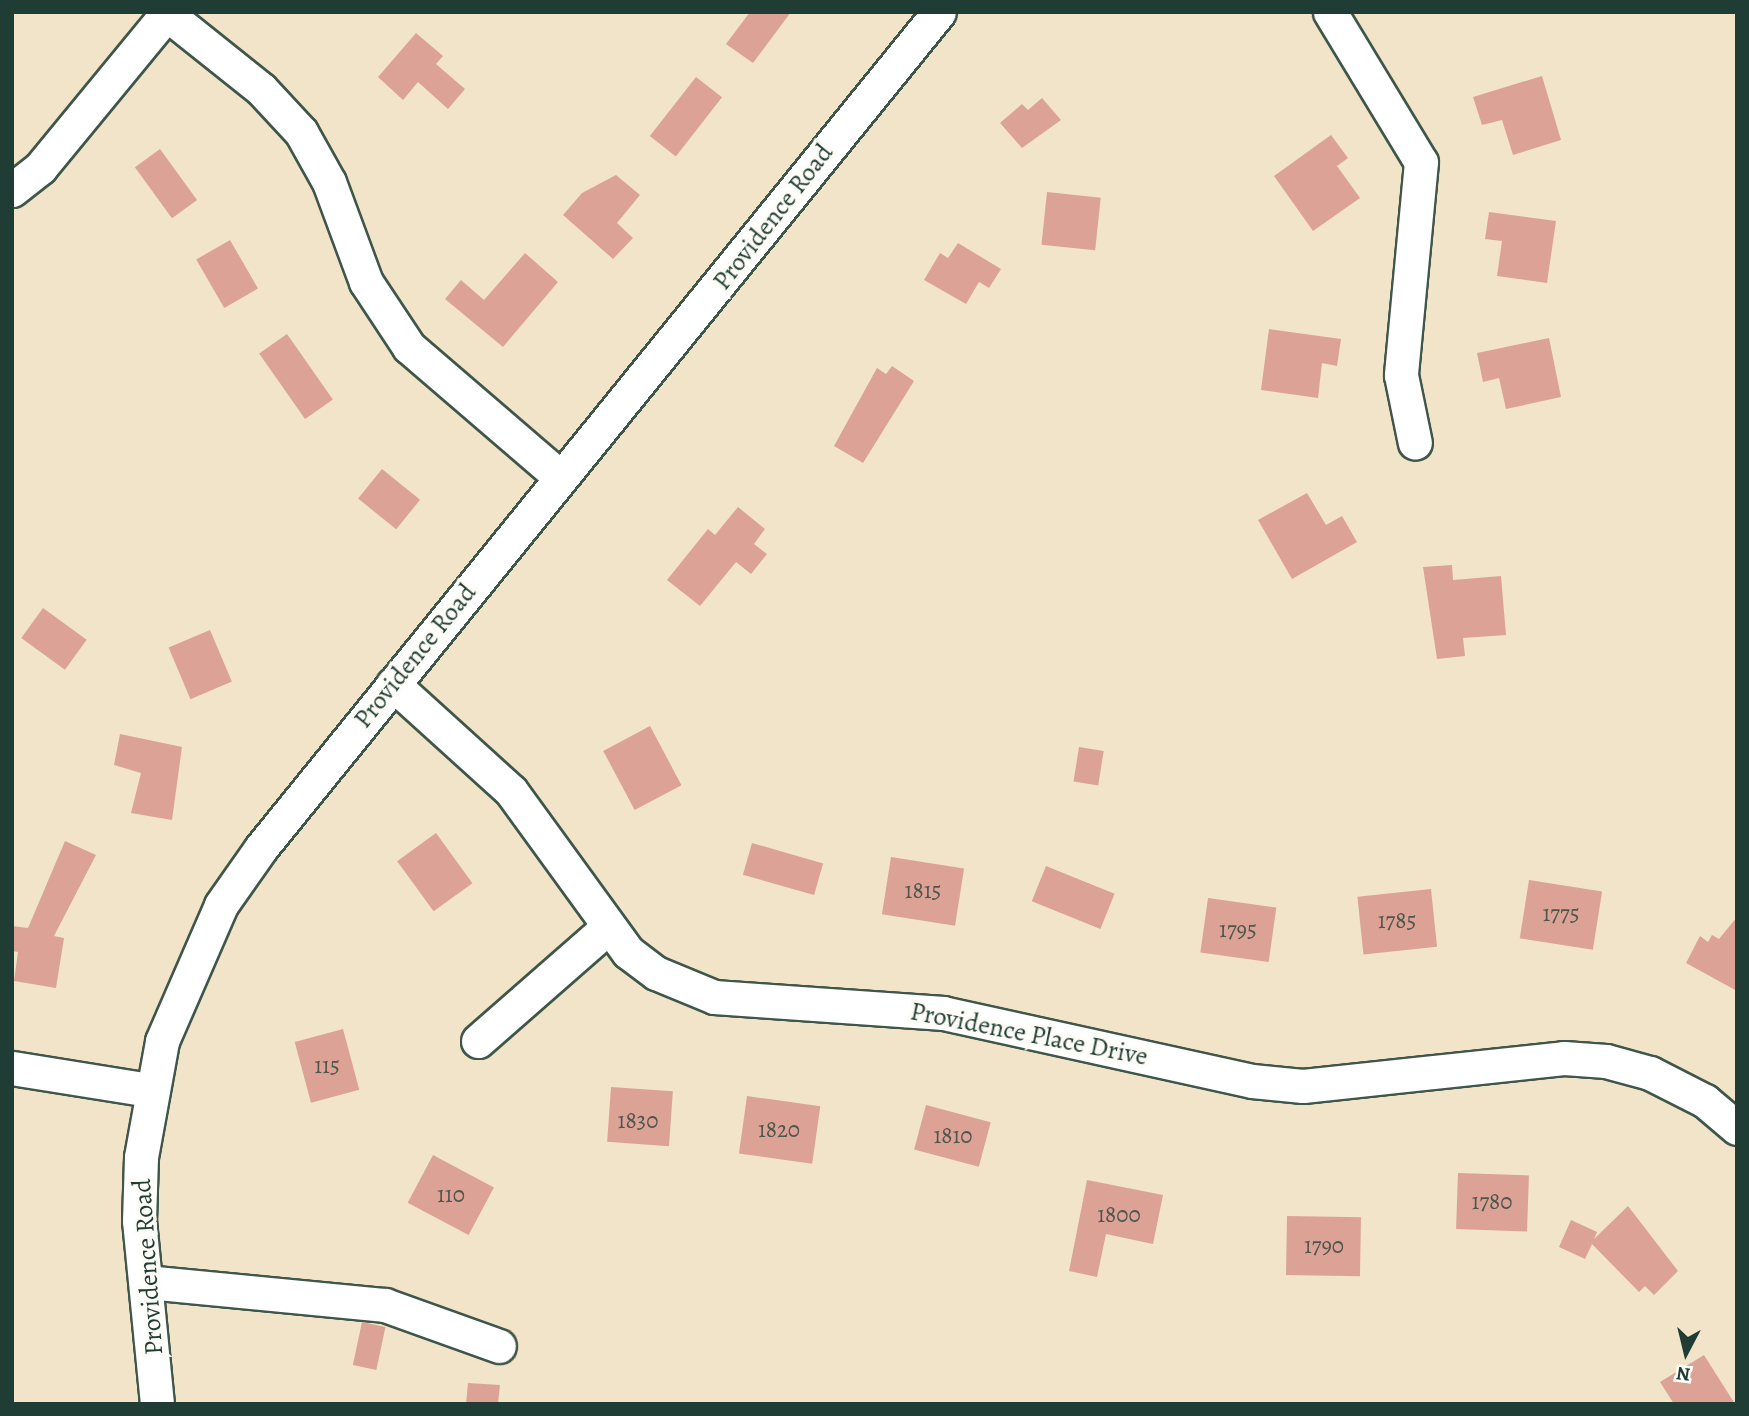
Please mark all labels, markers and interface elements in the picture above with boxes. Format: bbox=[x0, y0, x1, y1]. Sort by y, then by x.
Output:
street label: Providence Road bbox=[706, 138, 840, 296]
street label: Providence Road bbox=[347, 578, 483, 734]
house number: 1815 bbox=[905, 877, 941, 905]
house number: 1775 bbox=[1542, 900, 1580, 928]
house number: 1785 bbox=[1378, 907, 1416, 935]
house number: 1795 bbox=[1219, 916, 1257, 944]
street label: Providence Place Drive bbox=[908, 996, 1150, 1072]
house number: 115 bbox=[314, 1052, 340, 1080]
house number: 1830 bbox=[618, 1107, 658, 1135]
house number: 1820 bbox=[758, 1116, 800, 1144]
house number: 1810 bbox=[933, 1122, 973, 1150]
street label: Providence Road bbox=[126, 1178, 170, 1356]
house number: 110 bbox=[437, 1181, 465, 1209]
house number: 1780 bbox=[1472, 1188, 1512, 1216]
house number: 1800 bbox=[1097, 1201, 1141, 1229]
house number: 1790 bbox=[1304, 1232, 1344, 1260]
north arrow bbox=[1651, 1318, 1721, 1388]
text: N bbox=[1675, 1360, 1692, 1388]

